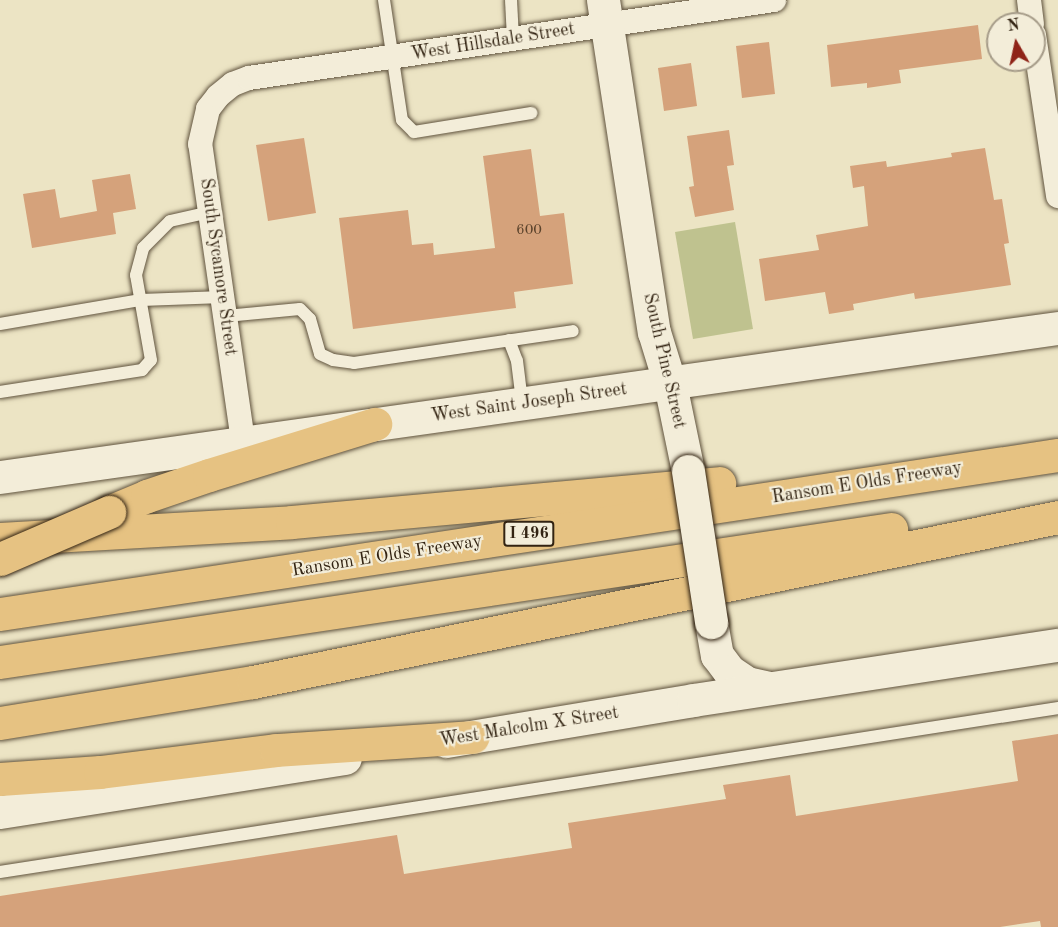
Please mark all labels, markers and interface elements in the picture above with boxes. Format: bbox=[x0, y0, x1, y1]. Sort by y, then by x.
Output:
north arrow bbox=[986, 12, 1046, 72]
text: N bbox=[1006, 17, 1021, 35]
street label: West Hillsdale Street bbox=[409, 18, 577, 66]
street label: South Sycamore Street bbox=[195, 177, 241, 357]
house number: 600 bbox=[516, 222, 542, 240]
street label: South Pine Street bbox=[638, 291, 690, 431]
street label: West Saint Joseph Street bbox=[430, 379, 628, 427]
street label: Ransom E Olds Freeway bbox=[770, 457, 964, 509]
road number: I 496 bbox=[502, 521, 556, 547]
street label: Ransom E Olds Freeway bbox=[290, 530, 484, 582]
street label: West Malcolm X Street bbox=[438, 702, 620, 752]

